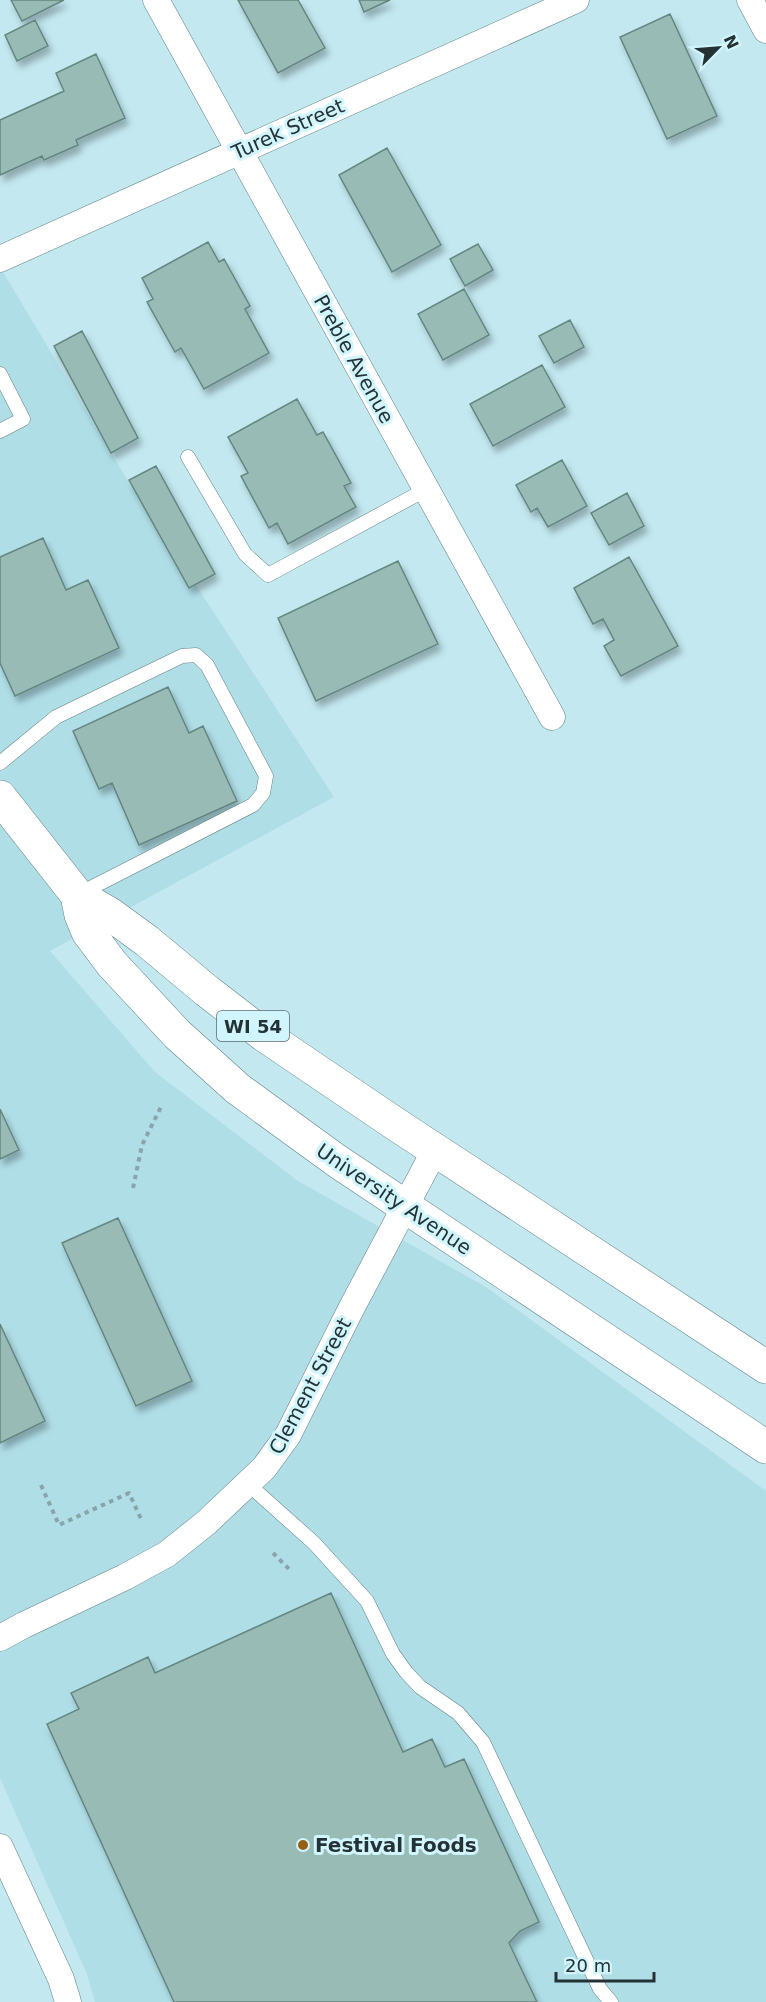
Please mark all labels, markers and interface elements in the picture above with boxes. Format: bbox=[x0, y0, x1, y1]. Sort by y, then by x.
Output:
north arrow bbox=[688, 18, 748, 78]
text: N bbox=[720, 32, 743, 52]
street label: Turek Street bbox=[227, 93, 348, 165]
street label: Preble Avenue bbox=[309, 291, 399, 427]
road number: WI 54 bbox=[217, 1011, 289, 1041]
street label: University Avenue bbox=[312, 1138, 476, 1260]
street label: Clement Street bbox=[264, 1313, 356, 1458]
place label: Festival Foods bbox=[315, 1833, 477, 1857]
marker: Festival Foods bbox=[296, 1838, 310, 1852]
scale bar bbox=[556, 1945, 654, 1983]
text: 20 m bbox=[565, 1955, 611, 1976]

